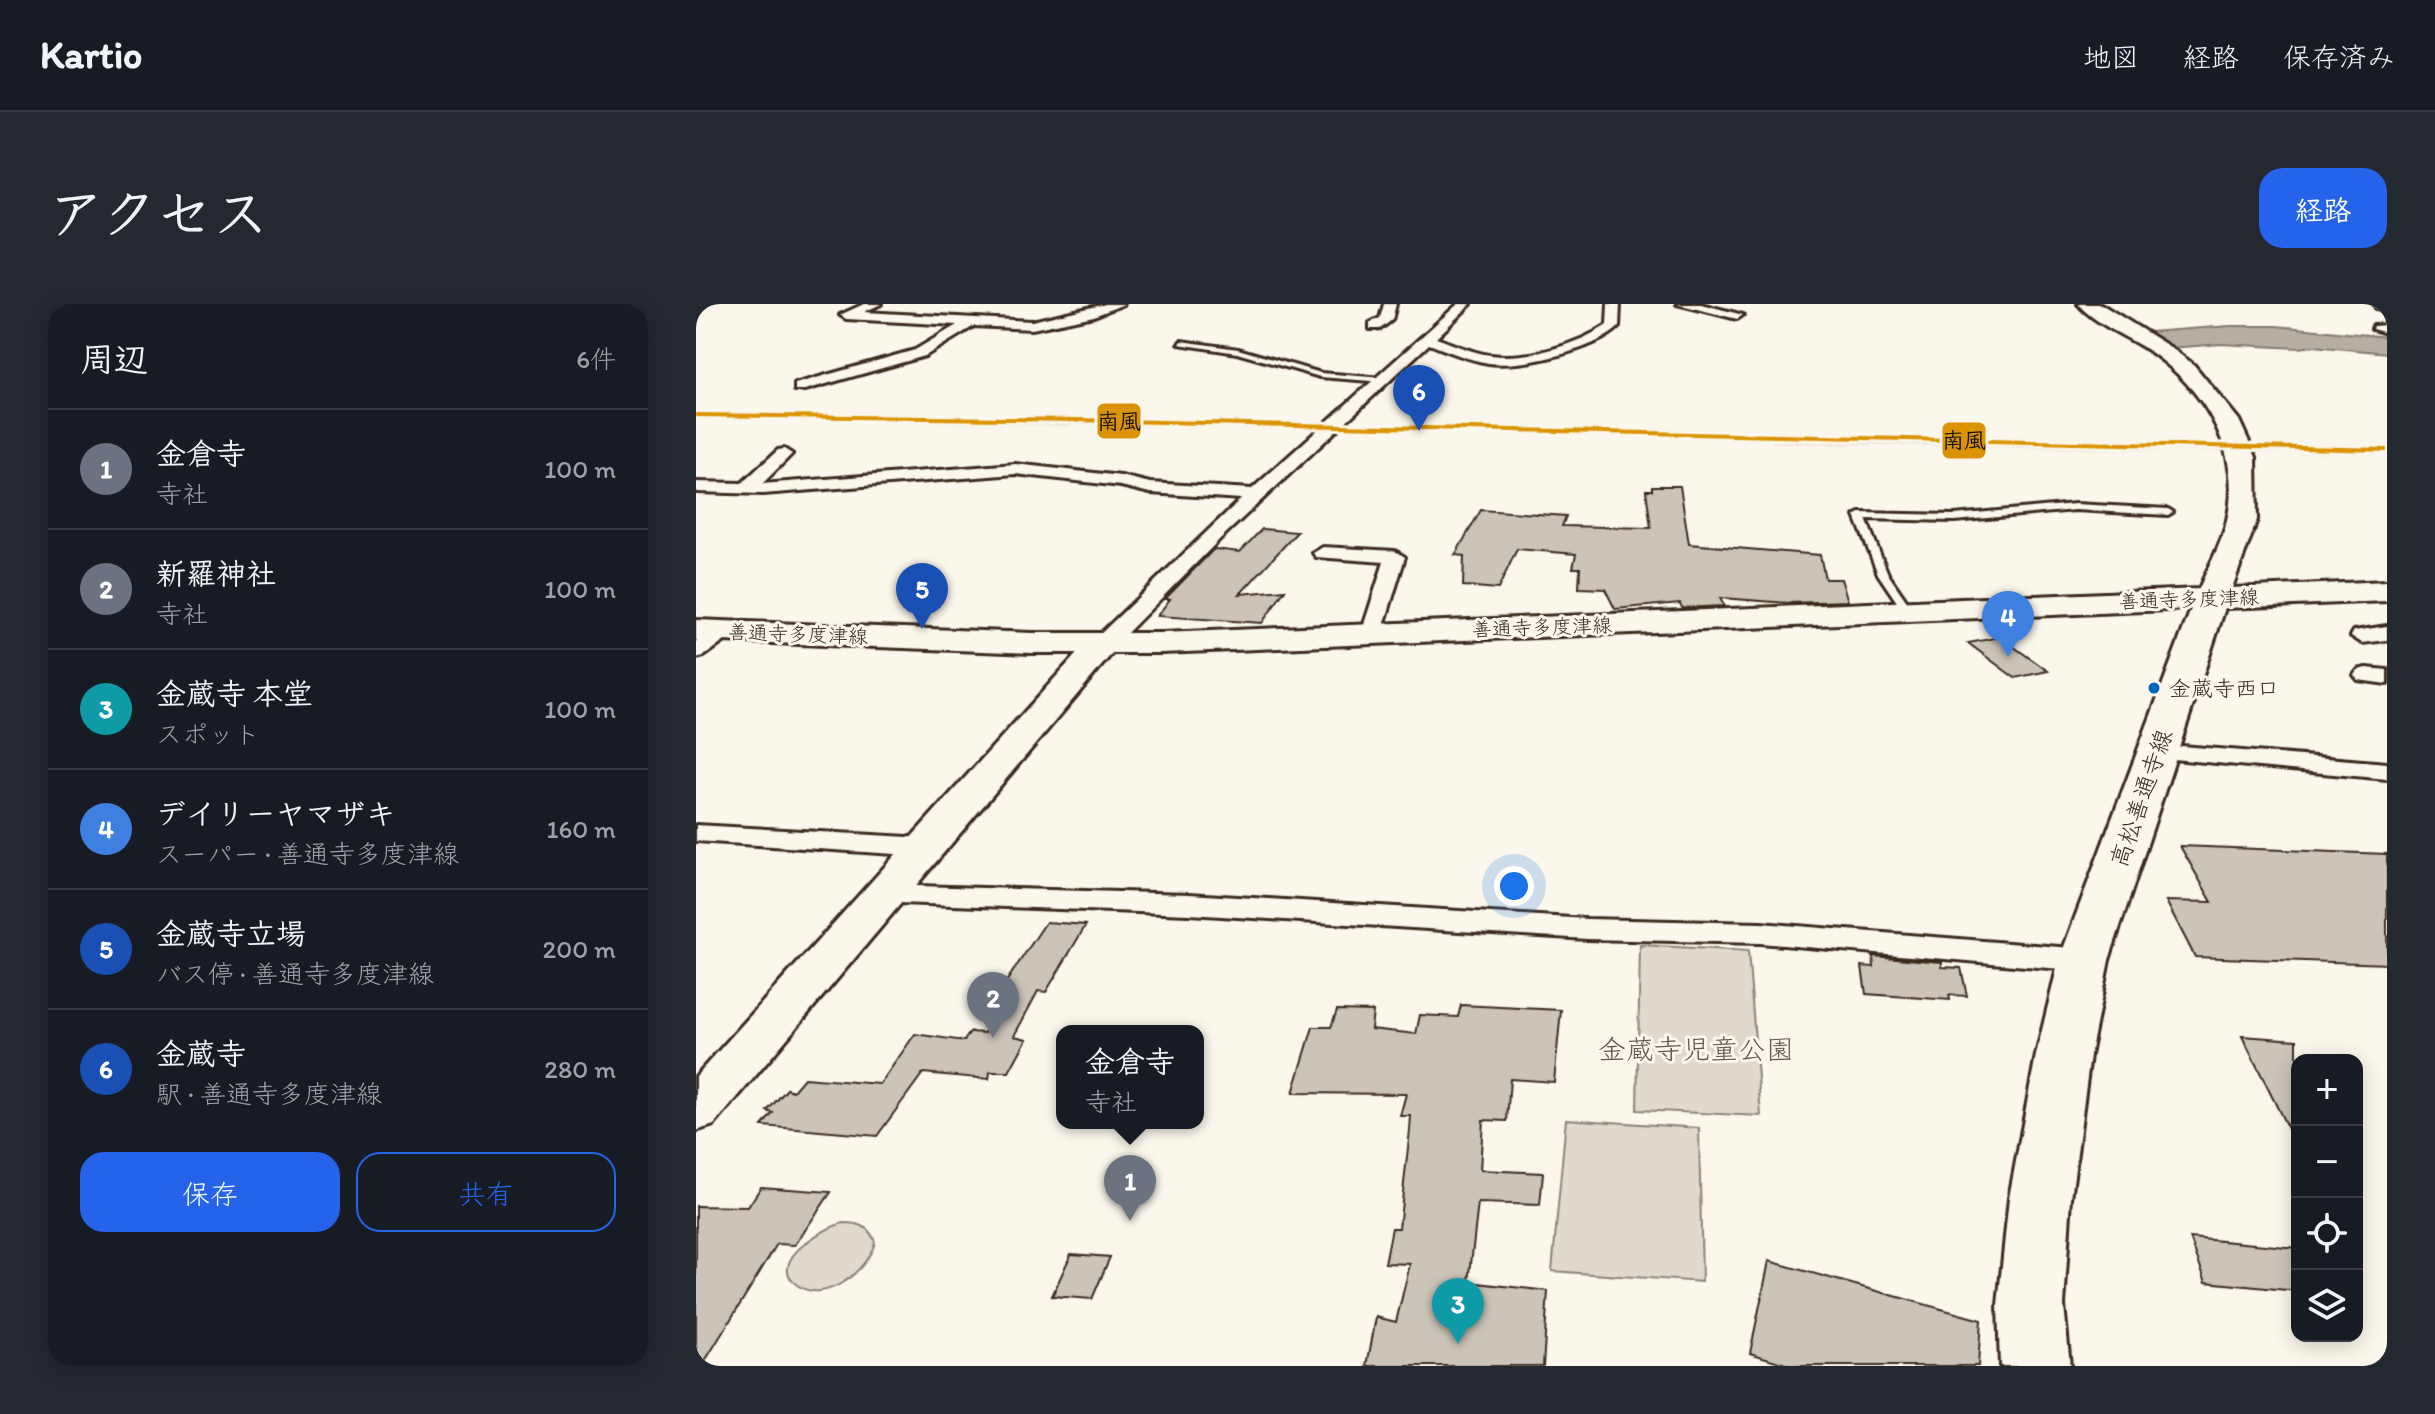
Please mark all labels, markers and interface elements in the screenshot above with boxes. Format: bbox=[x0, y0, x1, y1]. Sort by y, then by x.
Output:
text: Kartio bbox=[40, 32, 142, 78]
text: 地図 bbox=[2083, 40, 2139, 74]
text: 経路 bbox=[2183, 40, 2239, 74]
text: 保存済み bbox=[2283, 40, 2395, 74]
button: 経路 bbox=[2259, 168, 2387, 248]
text: アクセス bbox=[48, 180, 269, 247]
text: 周辺 bbox=[80, 339, 148, 380]
text: 6件 bbox=[576, 343, 616, 375]
pin: 6 bbox=[1393, 365, 1445, 431]
line badge: 南風 bbox=[1096, 402, 1142, 440]
text: 南風 bbox=[1097, 408, 1141, 435]
line badge: 南風 bbox=[1941, 421, 1987, 460]
text: 南風 bbox=[1942, 427, 1986, 454]
text: 金倉寺 bbox=[156, 435, 246, 472]
text: 1 bbox=[100, 453, 112, 485]
text: 100 m bbox=[544, 453, 616, 485]
text: 寺社 bbox=[156, 478, 208, 510]
text: 新羅神社 bbox=[156, 555, 276, 592]
pin: 5 bbox=[896, 563, 948, 629]
text: 2 bbox=[99, 573, 113, 605]
text: 100 m bbox=[544, 573, 616, 605]
street label: 善通寺多度津線 bbox=[2119, 585, 2259, 613]
pin: 4 bbox=[1982, 591, 2034, 657]
text: 寺社 bbox=[156, 598, 208, 630]
street label: 善通寺多度津線 bbox=[1472, 613, 1612, 641]
street label: 善通寺多度津線 bbox=[728, 620, 868, 648]
text: 金蔵寺 本堂 bbox=[156, 675, 313, 712]
place label: 金蔵寺西口 bbox=[2169, 675, 2279, 702]
marker: 金蔵寺西口 bbox=[2146, 680, 2162, 696]
text: 3 bbox=[99, 693, 113, 725]
text: 100 m bbox=[544, 693, 616, 725]
text: スポット bbox=[156, 718, 260, 750]
street label: 高松善通寺線 bbox=[2104, 725, 2178, 871]
text: デイリーヤマザキ bbox=[156, 795, 395, 832]
text: 4 bbox=[98, 813, 114, 845]
text: 160 m bbox=[546, 813, 616, 845]
text: スーパー · 善通寺多度津線 bbox=[156, 838, 459, 870]
your location bbox=[1494, 866, 1534, 906]
text: 金蔵寺立場 bbox=[156, 915, 306, 952]
text: 5 bbox=[99, 933, 113, 965]
text: 200 m bbox=[543, 933, 616, 965]
text: バス停 · 善通寺多度津線 bbox=[156, 958, 434, 990]
pin: 2 bbox=[967, 972, 1019, 1038]
popup bbox=[1056, 1025, 1204, 1129]
park label: 金蔵寺児童公園 bbox=[1598, 1032, 1794, 1066]
text: 金蔵寺 bbox=[156, 1035, 246, 1072]
text: 金倉寺 bbox=[1085, 1043, 1175, 1080]
text: 6 bbox=[99, 1053, 113, 1085]
text: 280 m bbox=[544, 1053, 616, 1085]
map controls bbox=[2291, 1054, 2363, 1342]
button: + bbox=[2291, 1054, 2363, 1126]
text: 駅 · 善通寺多度津線 bbox=[156, 1078, 382, 1110]
text: 寺社 bbox=[1085, 1086, 1137, 1118]
button: − bbox=[2291, 1126, 2363, 1198]
button: 保存 bbox=[80, 1152, 340, 1232]
button: 共有 bbox=[356, 1152, 616, 1232]
pin: 1 bbox=[1104, 1155, 1156, 1221]
button: locate bbox=[2291, 1198, 2363, 1270]
button: layers bbox=[2291, 1270, 2363, 1342]
pin: 3 bbox=[1432, 1278, 1484, 1344]

